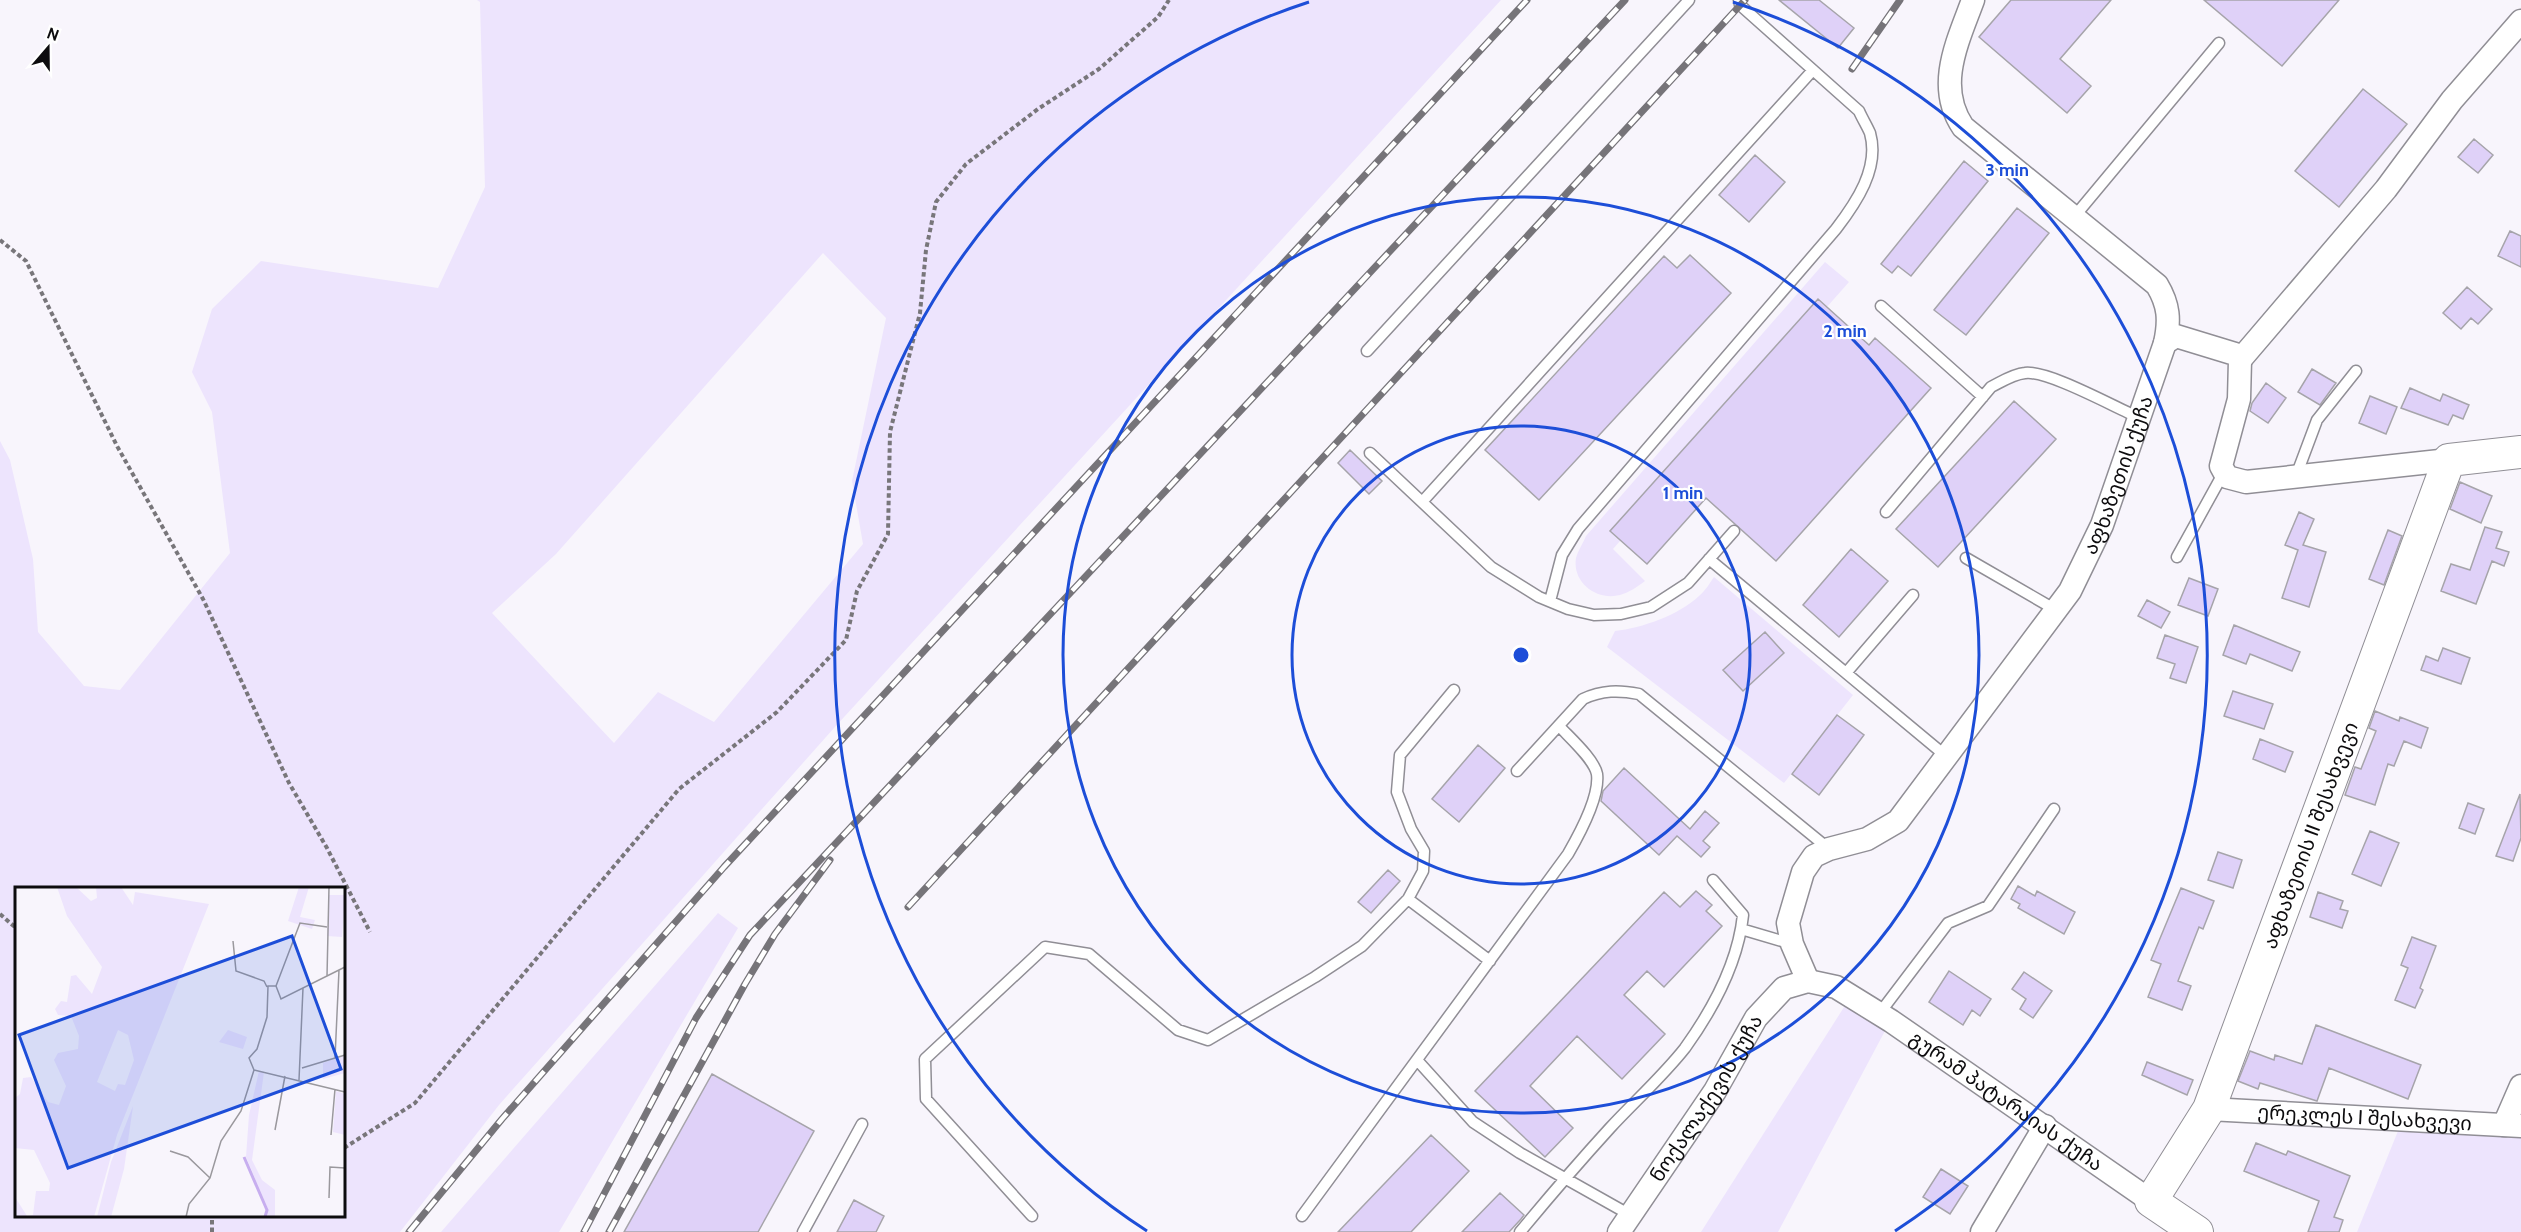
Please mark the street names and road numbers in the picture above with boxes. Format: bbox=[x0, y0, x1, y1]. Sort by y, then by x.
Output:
street label: აფხაზეთის ქუჩა bbox=[2078, 392, 2158, 558]
street label: აფხაზეთის II შესახვევი bbox=[2257, 719, 2363, 952]
street label: ნოქალაქევის ქუჩა bbox=[1645, 1010, 1768, 1186]
street label: გურამ პატარაიას ქუჩა bbox=[1905, 1026, 2108, 1176]
street label: ერეკლეს I შესახვევი bbox=[2257, 1100, 2473, 1135]

